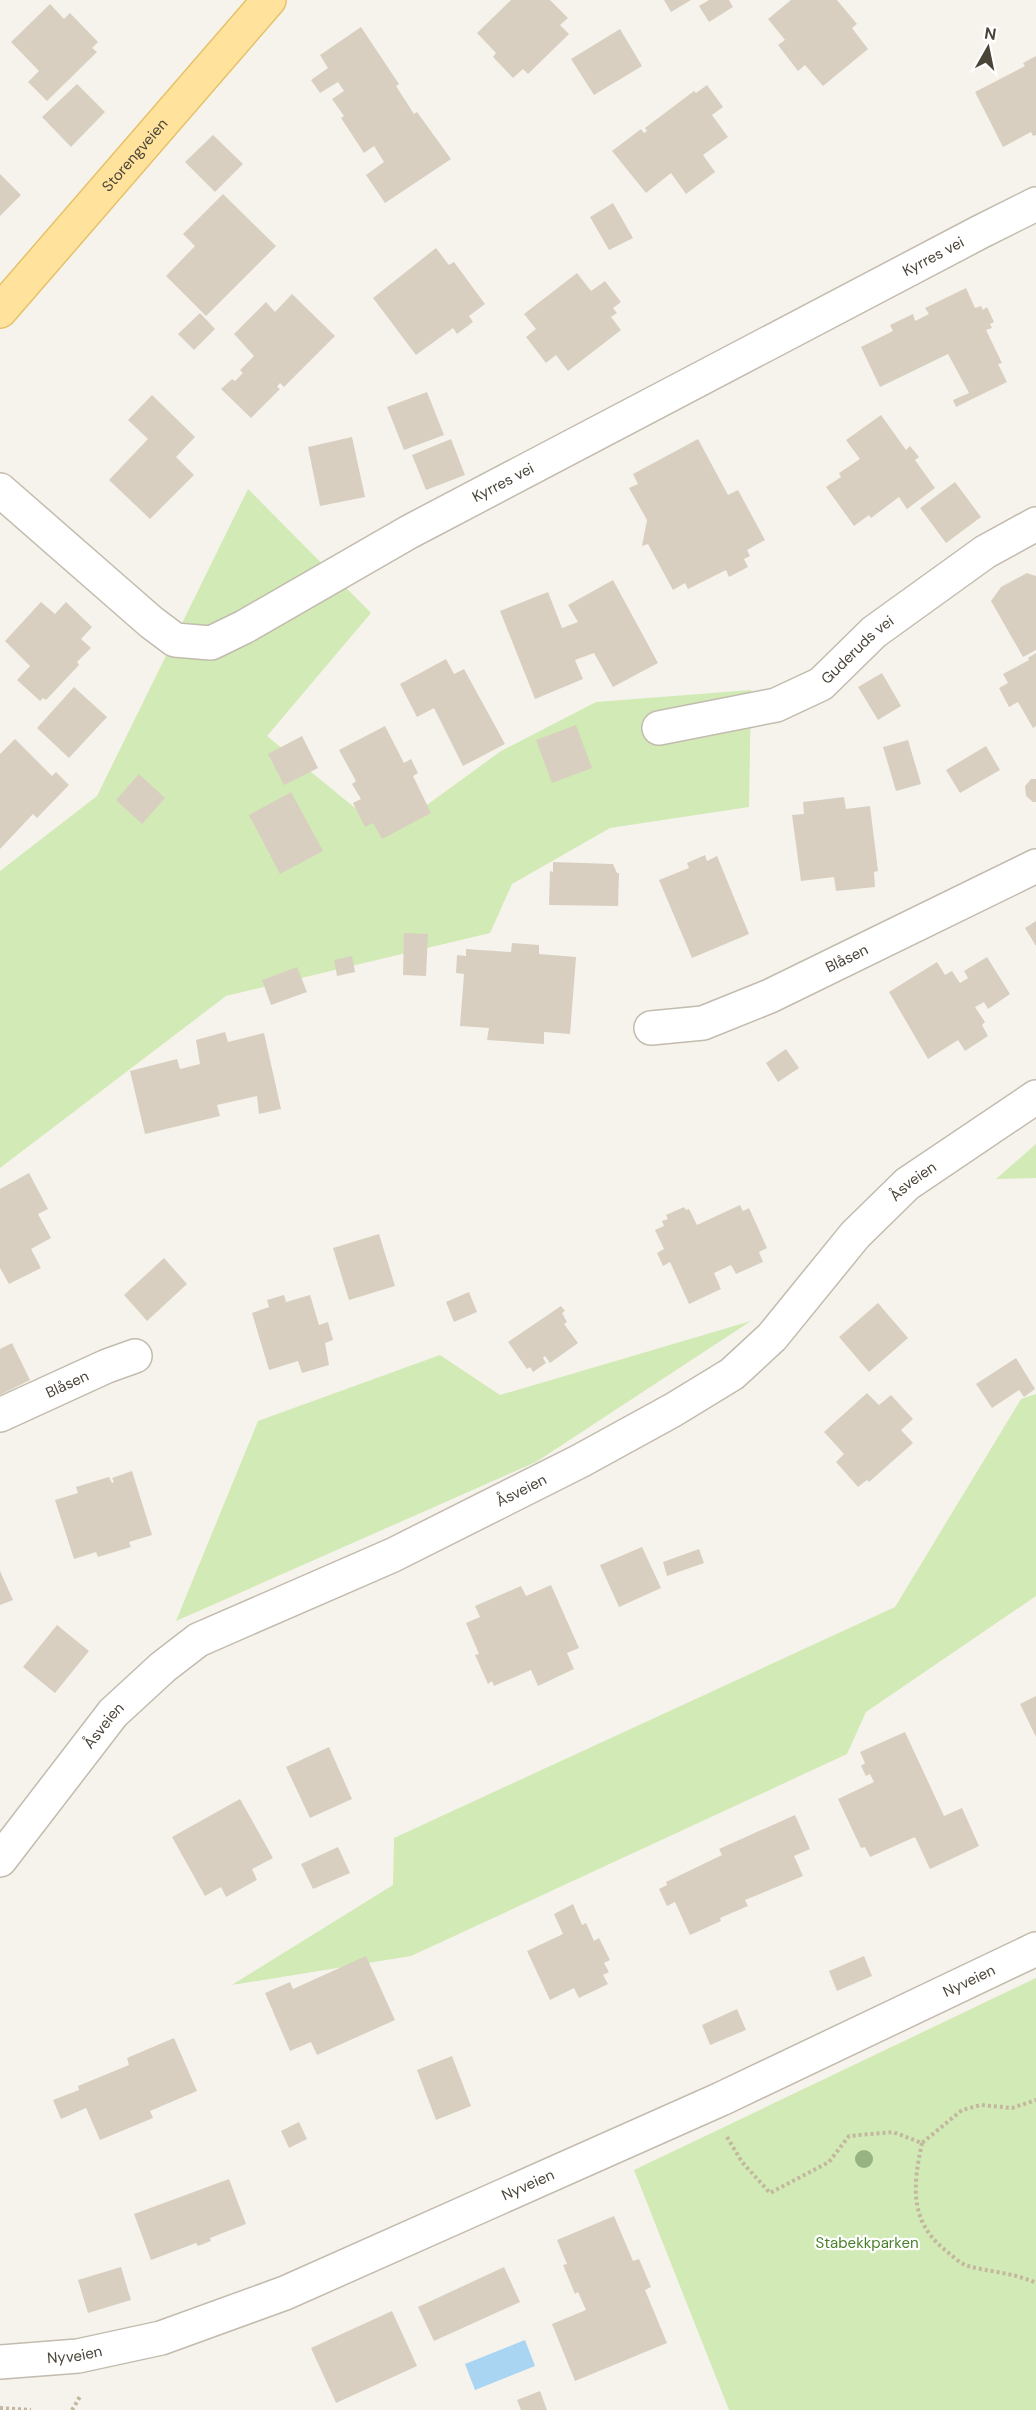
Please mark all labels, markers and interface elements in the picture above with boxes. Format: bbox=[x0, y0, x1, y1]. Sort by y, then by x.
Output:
north arrow bbox=[958, 18, 1018, 78]
text: N bbox=[983, 22, 998, 45]
street label: Storengveien bbox=[97, 114, 172, 196]
street label: Kyrres vei bbox=[899, 232, 968, 281]
street label: Kyrres vei bbox=[469, 458, 537, 507]
street label: Guderuds vei bbox=[817, 611, 898, 689]
street label: Blåsen bbox=[822, 940, 872, 977]
street label: Åsveien bbox=[885, 1157, 940, 1206]
street label: Blåsen bbox=[43, 1366, 92, 1403]
street label: Åsveien bbox=[493, 1469, 550, 1511]
street label: Åsveien bbox=[79, 1698, 128, 1753]
street label: Nyveien bbox=[940, 1960, 998, 2002]
street label: Nyveien bbox=[499, 2164, 557, 2205]
park label: Stabekkparken bbox=[815, 2233, 919, 2253]
street label: Nyveien bbox=[46, 2341, 104, 2368]

